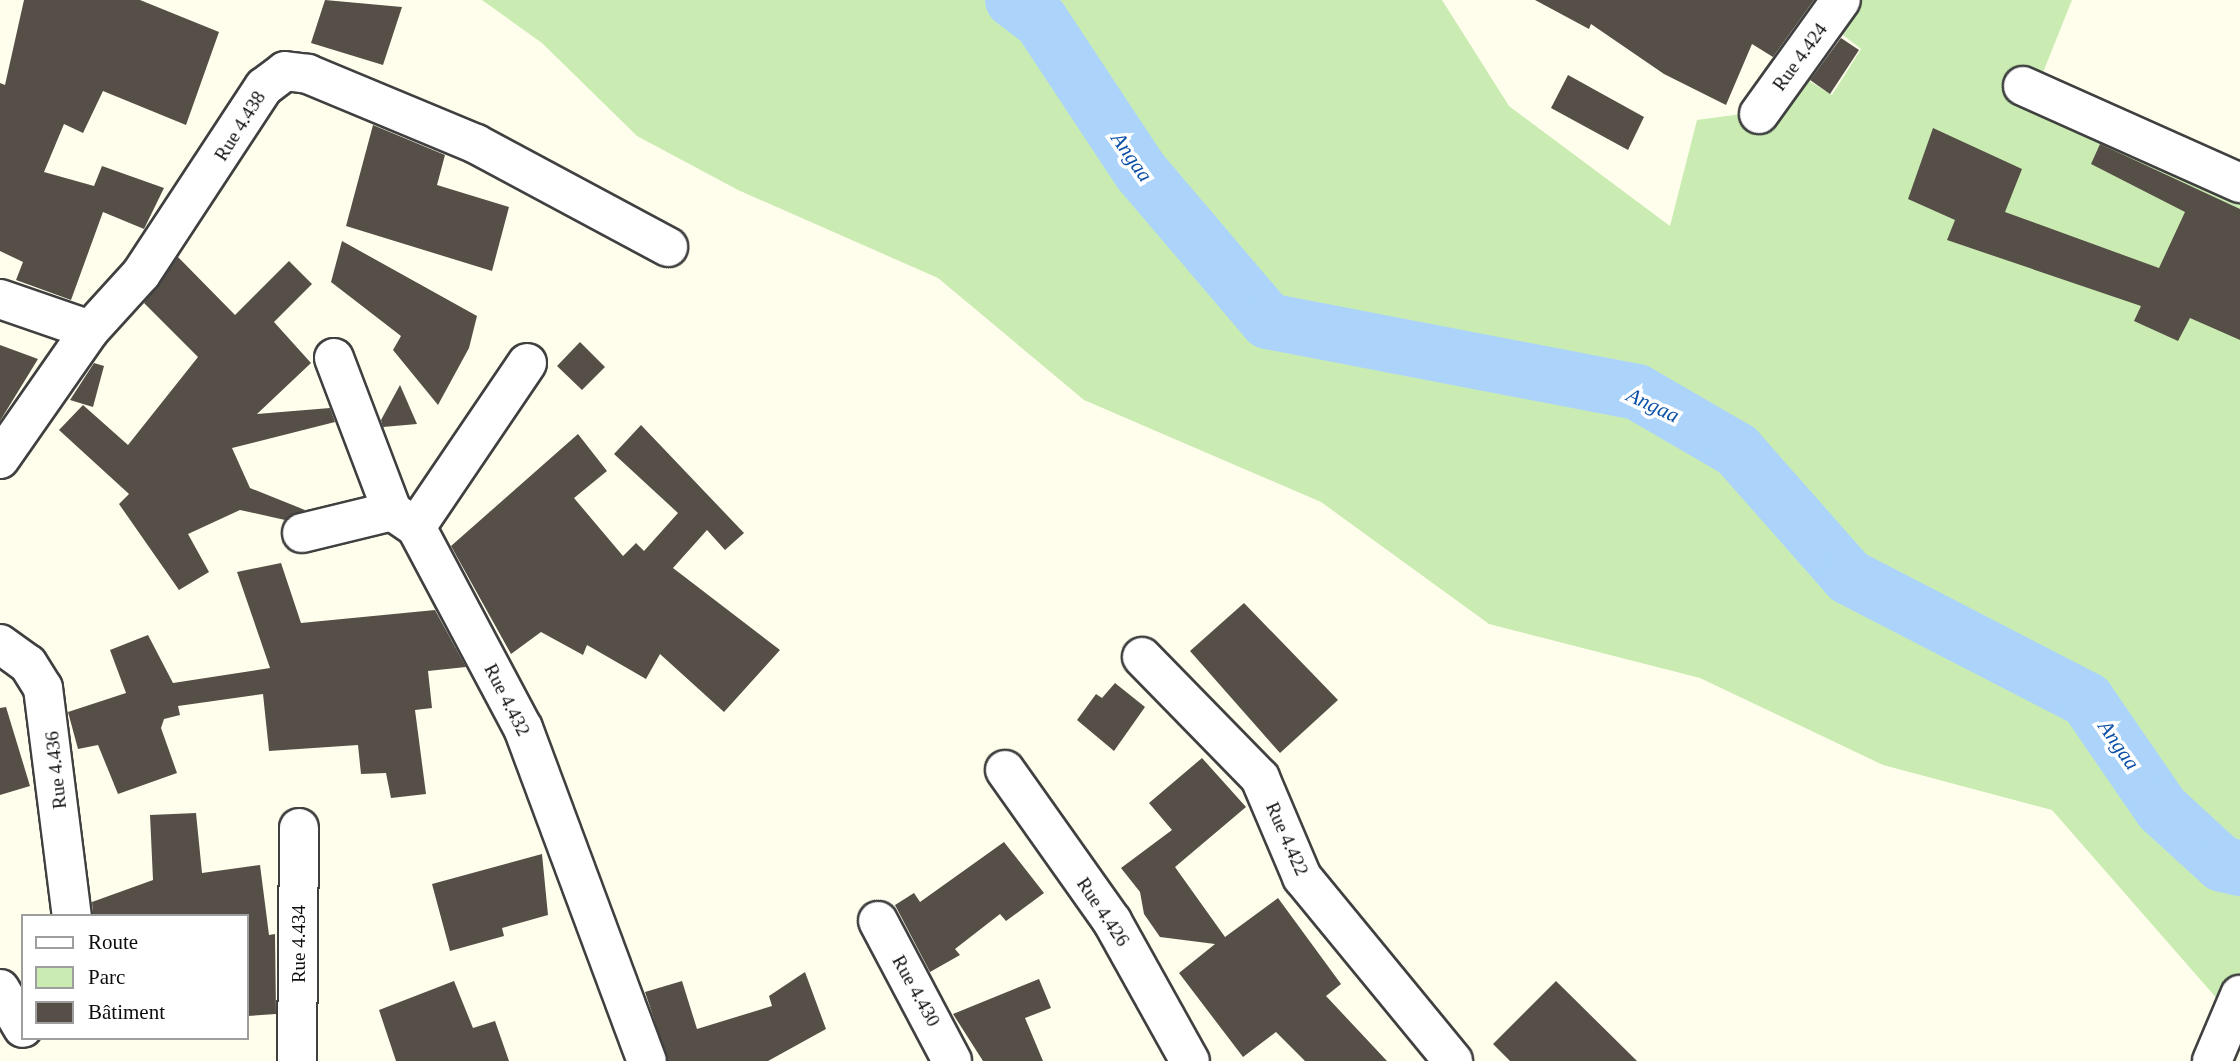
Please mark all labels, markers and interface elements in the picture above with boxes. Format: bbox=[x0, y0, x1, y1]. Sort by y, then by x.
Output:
street label: Rue 4.424 bbox=[1768, 19, 1832, 95]
street label: Rue 4.438 bbox=[210, 87, 270, 165]
water label: Angaa bbox=[1106, 127, 1158, 187]
water label: Angaa bbox=[1623, 382, 1683, 428]
street label: Rue 4.432 bbox=[479, 660, 535, 740]
water label: Angaa bbox=[2093, 715, 2145, 775]
street label: Rue 4.436 bbox=[41, 730, 71, 810]
street label: Rue 4.422 bbox=[1261, 799, 1313, 879]
street label: Rue 4.426 bbox=[1072, 873, 1134, 951]
street label: Rue 4.434 bbox=[288, 905, 310, 983]
legend bbox=[21, 914, 248, 1040]
text: Route bbox=[88, 930, 138, 954]
street label: Rue 4.430 bbox=[887, 951, 945, 1031]
text: Parc bbox=[88, 965, 125, 989]
text: Bâtiment bbox=[88, 1000, 165, 1024]

